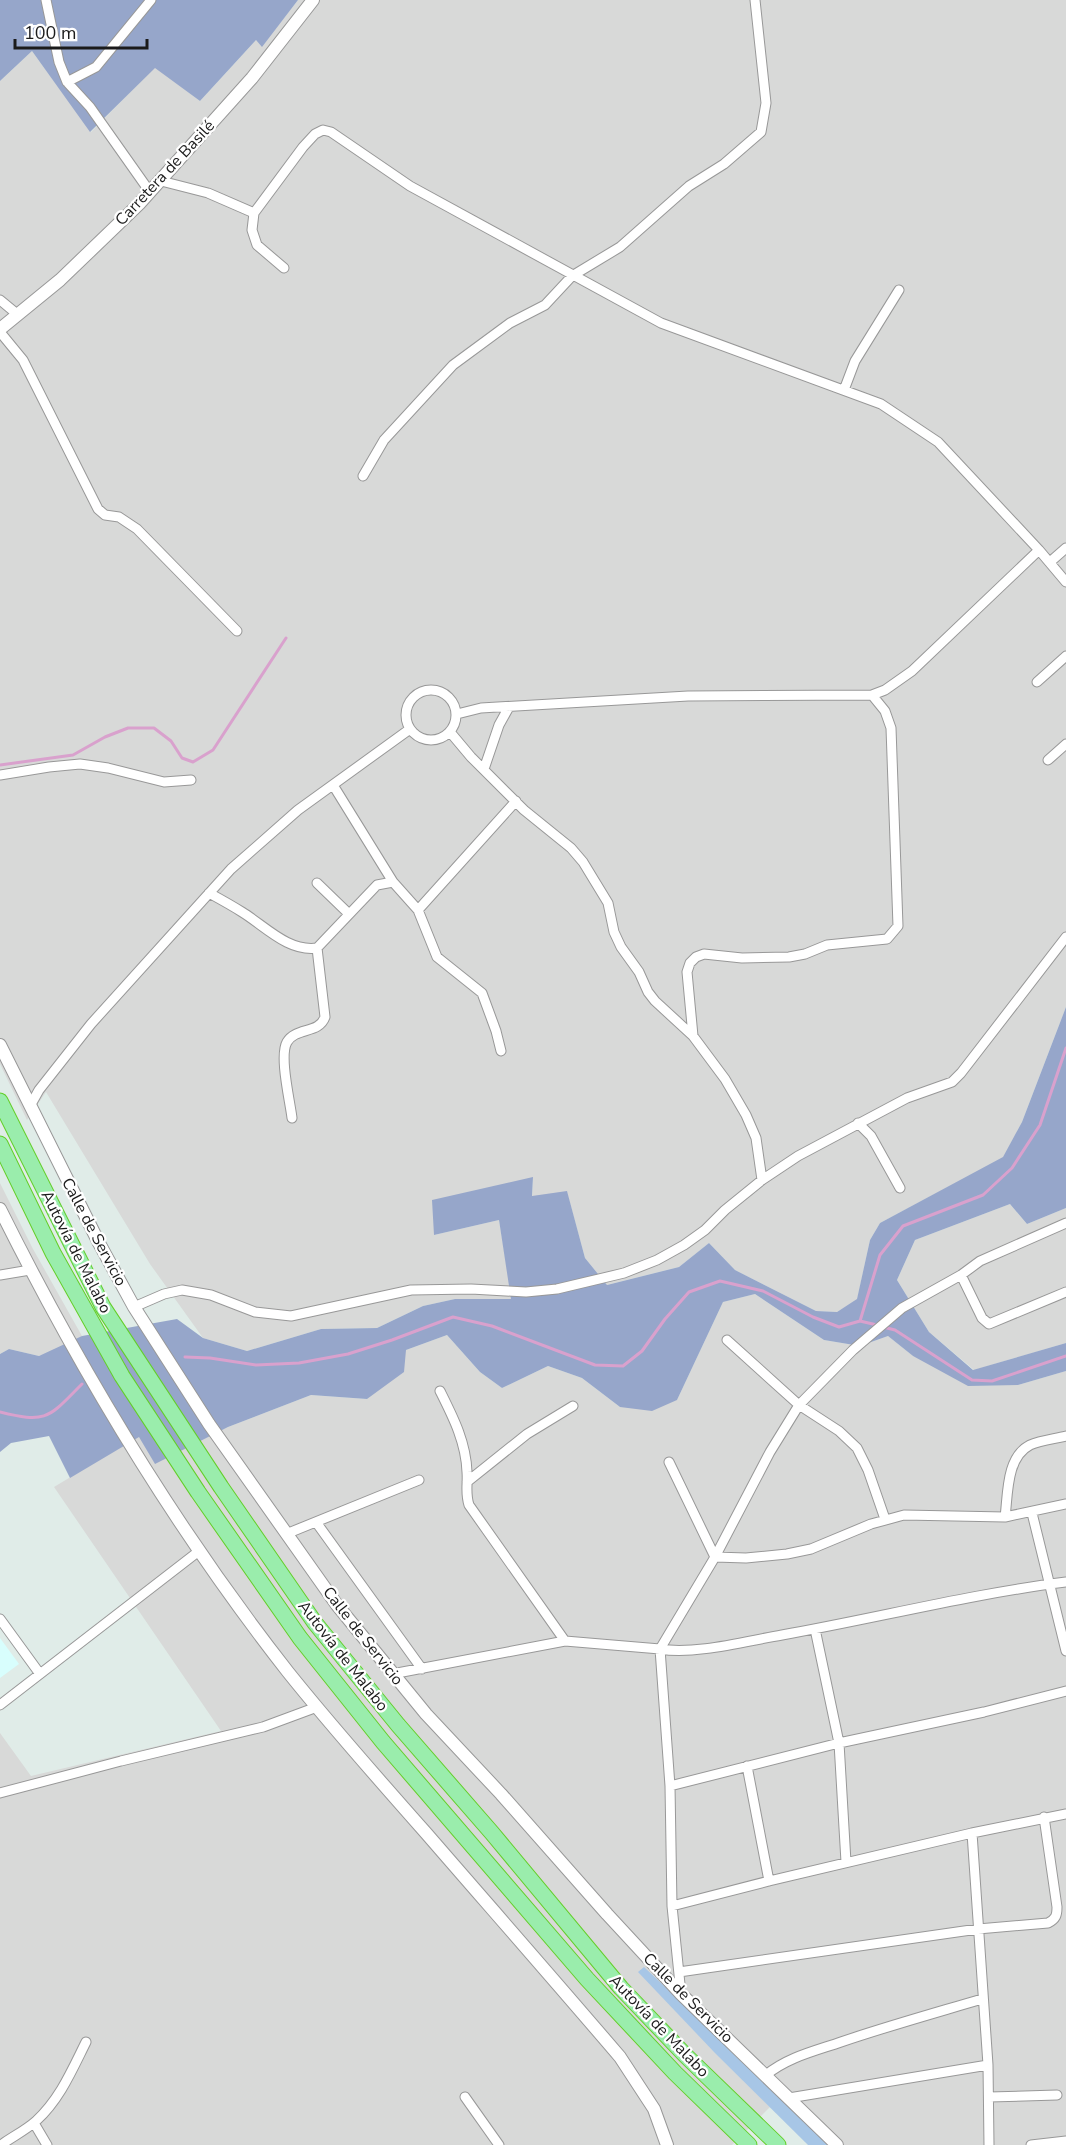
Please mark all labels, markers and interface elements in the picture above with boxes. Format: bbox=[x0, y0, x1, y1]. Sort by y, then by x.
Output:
scale bar bbox=[15, 12, 147, 50]
text: 100 m bbox=[24, 21, 76, 45]
street label: Carretera de Basilé bbox=[110, 115, 220, 231]
street label: Calle de Servicio bbox=[56, 1174, 132, 1290]
street label: Autovía de Malabo bbox=[36, 1187, 116, 1317]
street label: Calle de Servicio bbox=[318, 1582, 409, 1690]
street label: Autovía de Malabo bbox=[293, 1596, 393, 1716]
street label: Calle de Servicio bbox=[638, 1948, 738, 2048]
street label: Autovía de Malabo bbox=[604, 1970, 714, 2082]

